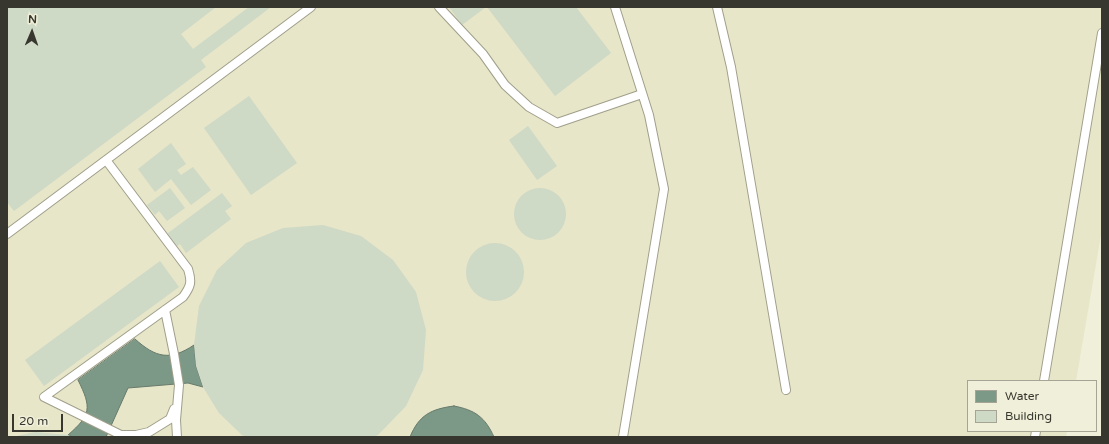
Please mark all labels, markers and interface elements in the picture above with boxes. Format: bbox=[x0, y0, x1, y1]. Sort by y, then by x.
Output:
north arrow bbox=[12, 12, 52, 52]
text: N bbox=[28, 13, 37, 26]
legend bbox=[967, 380, 1097, 432]
text: Water bbox=[1005, 389, 1039, 403]
scale bar bbox=[14, 406, 65, 432]
text: Building bbox=[1005, 409, 1052, 423]
text: 20 m bbox=[19, 414, 48, 428]

